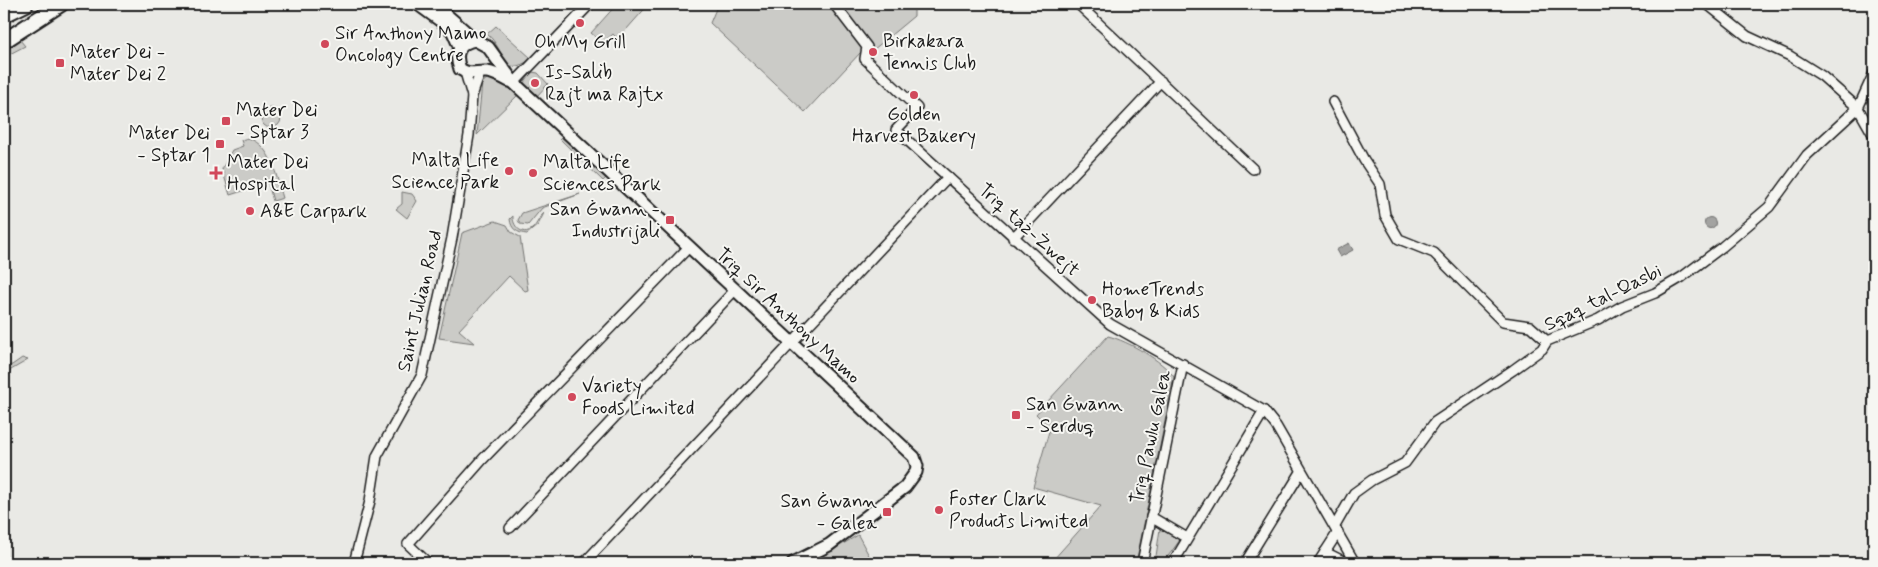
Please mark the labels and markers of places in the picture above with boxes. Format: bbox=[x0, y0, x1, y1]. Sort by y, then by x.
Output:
marker: Oh My Grill bbox=[574, 17, 586, 29]
place label: Sir Anthony Mamo Oncology Centre bbox=[335, 21, 486, 69]
place label: Birkakara Tennis Club bbox=[883, 29, 976, 76]
place label: Oh My Grill bbox=[534, 30, 626, 55]
marker: Sir Anthony Mamo Oncology Centre bbox=[319, 38, 331, 50]
place label: Mater Dei - Mater Dei 2 bbox=[70, 40, 166, 87]
marker: Birkakara Tennis Club bbox=[867, 46, 879, 58]
marker: Mater Dei - Mater Dei 2 bbox=[54, 57, 66, 69]
place label: Is-Salib Rajt ma Rajtx bbox=[545, 60, 664, 108]
marker: Is-Salib Rajt ma Rajtx bbox=[529, 77, 541, 89]
marker: Golden Harvest Bakery bbox=[908, 89, 920, 101]
place label: Mater Dei - Sptar 3 bbox=[236, 98, 318, 145]
place label: Golden Harvest Bakery bbox=[852, 102, 976, 150]
marker: Mater Dei - Sptar 3 bbox=[220, 115, 232, 127]
place label: Mater Dei - Sptar 1 bbox=[128, 121, 210, 168]
marker: Mater Dei - Sptar 1 bbox=[214, 138, 226, 150]
place label: Malta Life Science Park bbox=[392, 148, 499, 195]
place label: Mater Dei Hospital bbox=[227, 150, 309, 197]
place label: Malta Life Sciences Park bbox=[543, 150, 661, 197]
marker: Malta Life Science Park bbox=[503, 165, 515, 177]
marker: Mater Dei Hospital bbox=[209, 166, 223, 180]
marker: Malta Life Sciences Park bbox=[527, 167, 539, 179]
place label: San Ġwann - Industrijali bbox=[550, 197, 660, 245]
place label: A&E Carpark bbox=[260, 199, 367, 224]
marker: A&E Carpark bbox=[244, 205, 256, 217]
marker: San Ġwann - Industrijali bbox=[664, 214, 676, 226]
place label: HomeTrends Baby & Kids bbox=[1102, 277, 1205, 324]
marker: HomeTrends Baby & Kids bbox=[1086, 294, 1098, 306]
place label: Variety Foods Limited bbox=[582, 374, 694, 421]
marker: Variety Foods Limited bbox=[566, 391, 578, 403]
place label: San Ġwann - Serduq bbox=[1026, 392, 1123, 439]
marker: San Ġwann - Serduq bbox=[1010, 409, 1022, 421]
place label: Foster Clark Products Limited bbox=[949, 487, 1088, 534]
place label: San Ġwann - Galea bbox=[780, 489, 878, 536]
marker: Foster Clark Products Limited bbox=[933, 504, 945, 516]
marker: San Ġwann - Galea bbox=[881, 506, 893, 518]

